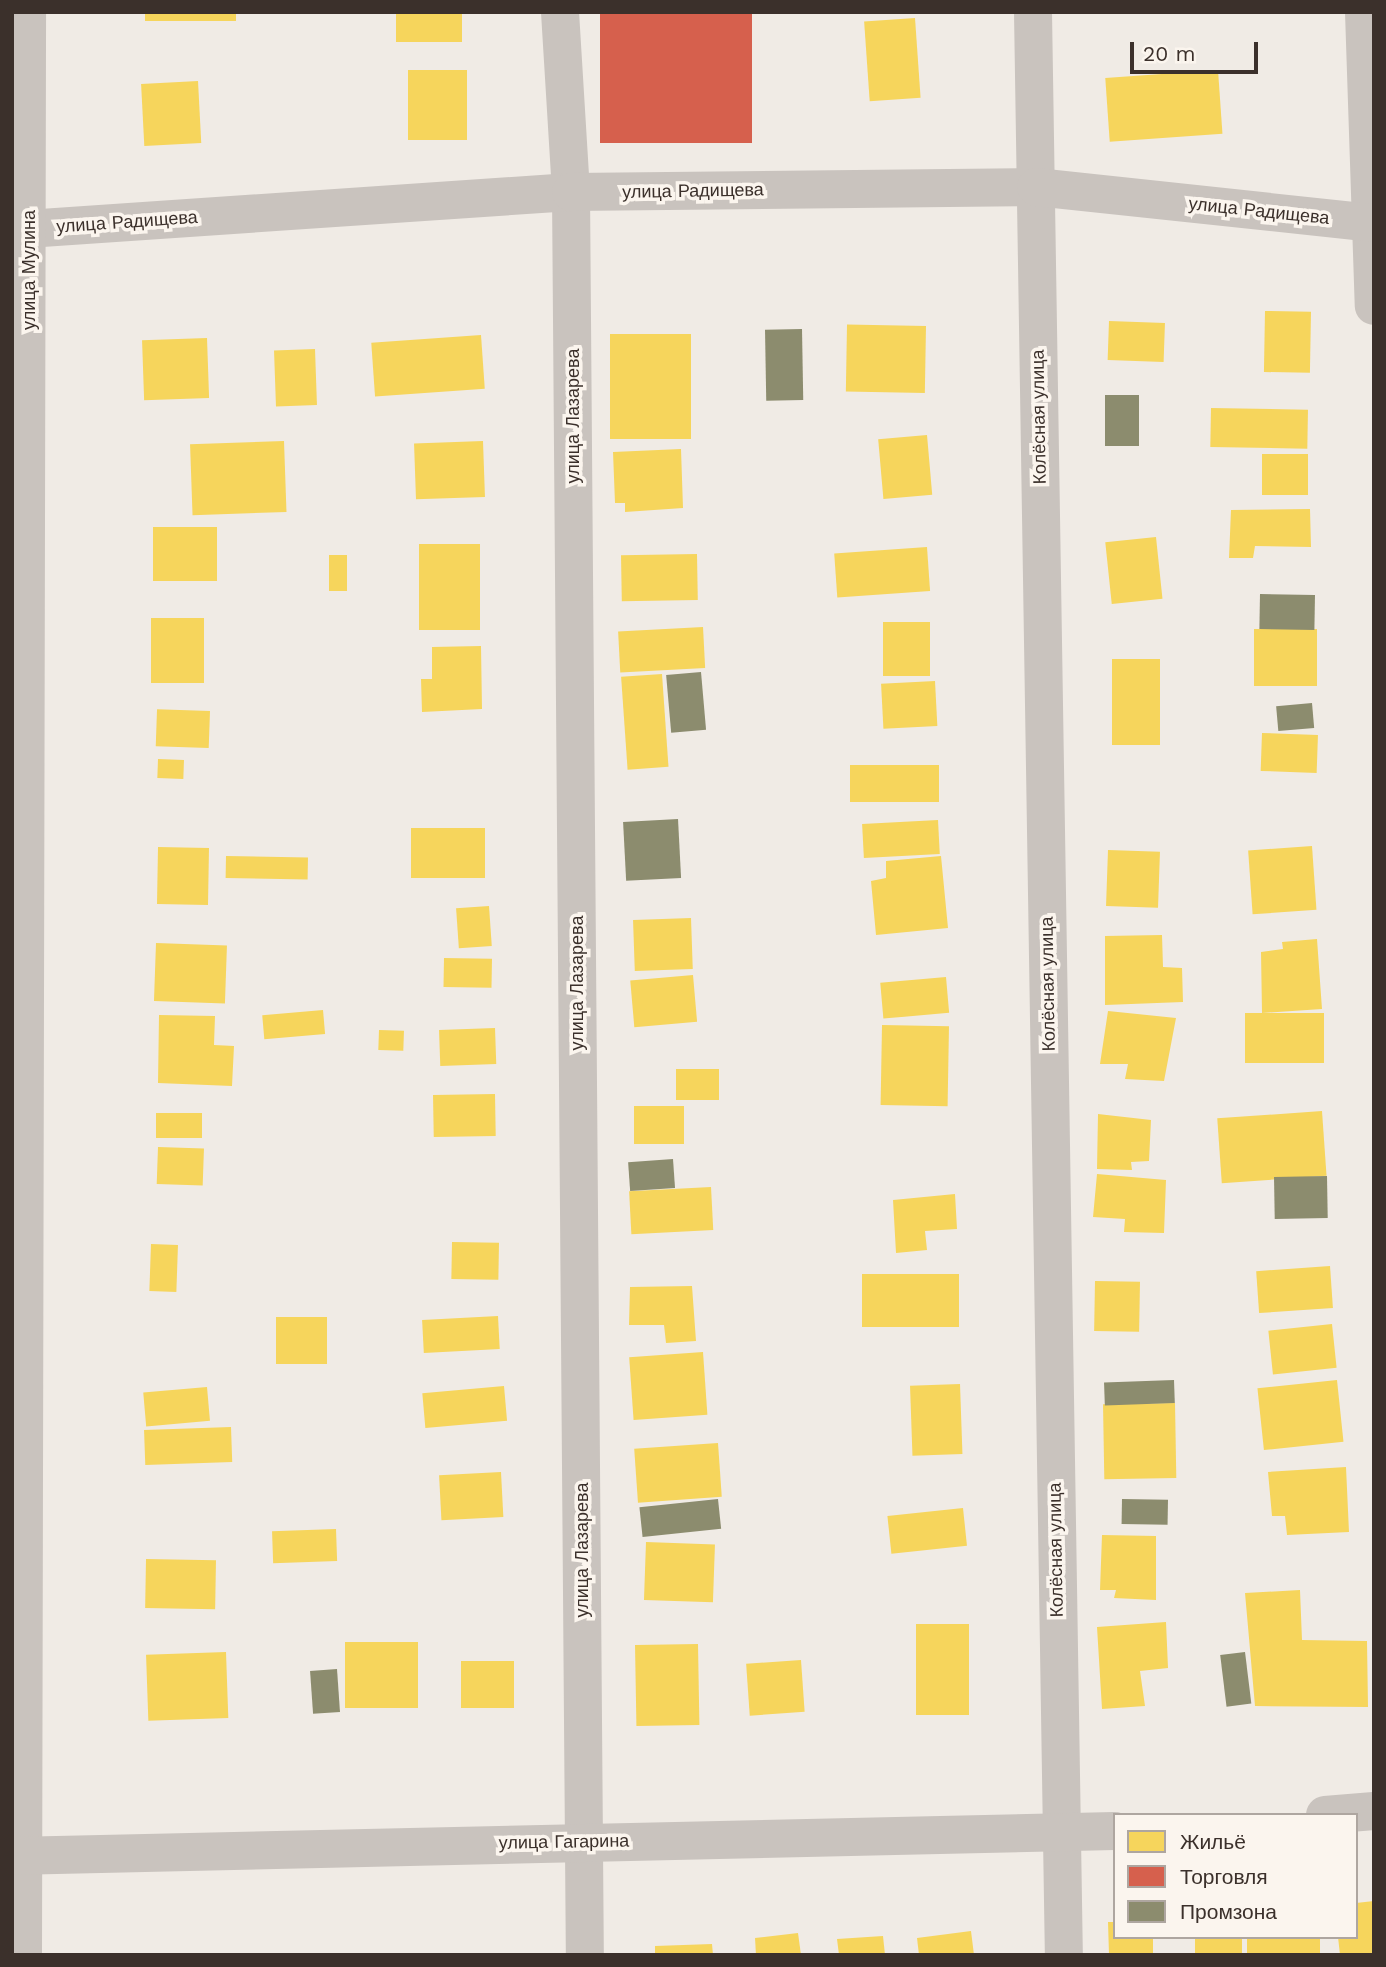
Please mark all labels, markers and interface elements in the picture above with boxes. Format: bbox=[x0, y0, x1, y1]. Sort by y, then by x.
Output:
scale bar bbox=[1134, 28, 1262, 72]
text: 20 m bbox=[1143, 41, 1195, 66]
street label: улица Радищева bbox=[622, 179, 764, 203]
street label: улица Радищева bbox=[1187, 193, 1331, 229]
street label: улица Радищева bbox=[56, 206, 198, 238]
street label: улица Мулина bbox=[18, 210, 40, 330]
street label: улица Лазарева bbox=[562, 349, 584, 483]
street label: Колёсная улица bbox=[1027, 349, 1051, 485]
street label: улица Лазарева bbox=[566, 916, 588, 1050]
street label: Колёсная улица bbox=[1036, 916, 1060, 1052]
street label: Колёсная улица bbox=[1044, 1482, 1068, 1618]
street label: улица Лазарева bbox=[571, 1483, 593, 1617]
legend bbox=[1113, 1813, 1358, 1939]
text: Жильё bbox=[1180, 1829, 1246, 1854]
street label: улица Гагарина bbox=[499, 1830, 629, 1854]
text: Торговля bbox=[1180, 1864, 1268, 1889]
text: Промзона bbox=[1180, 1899, 1277, 1924]

